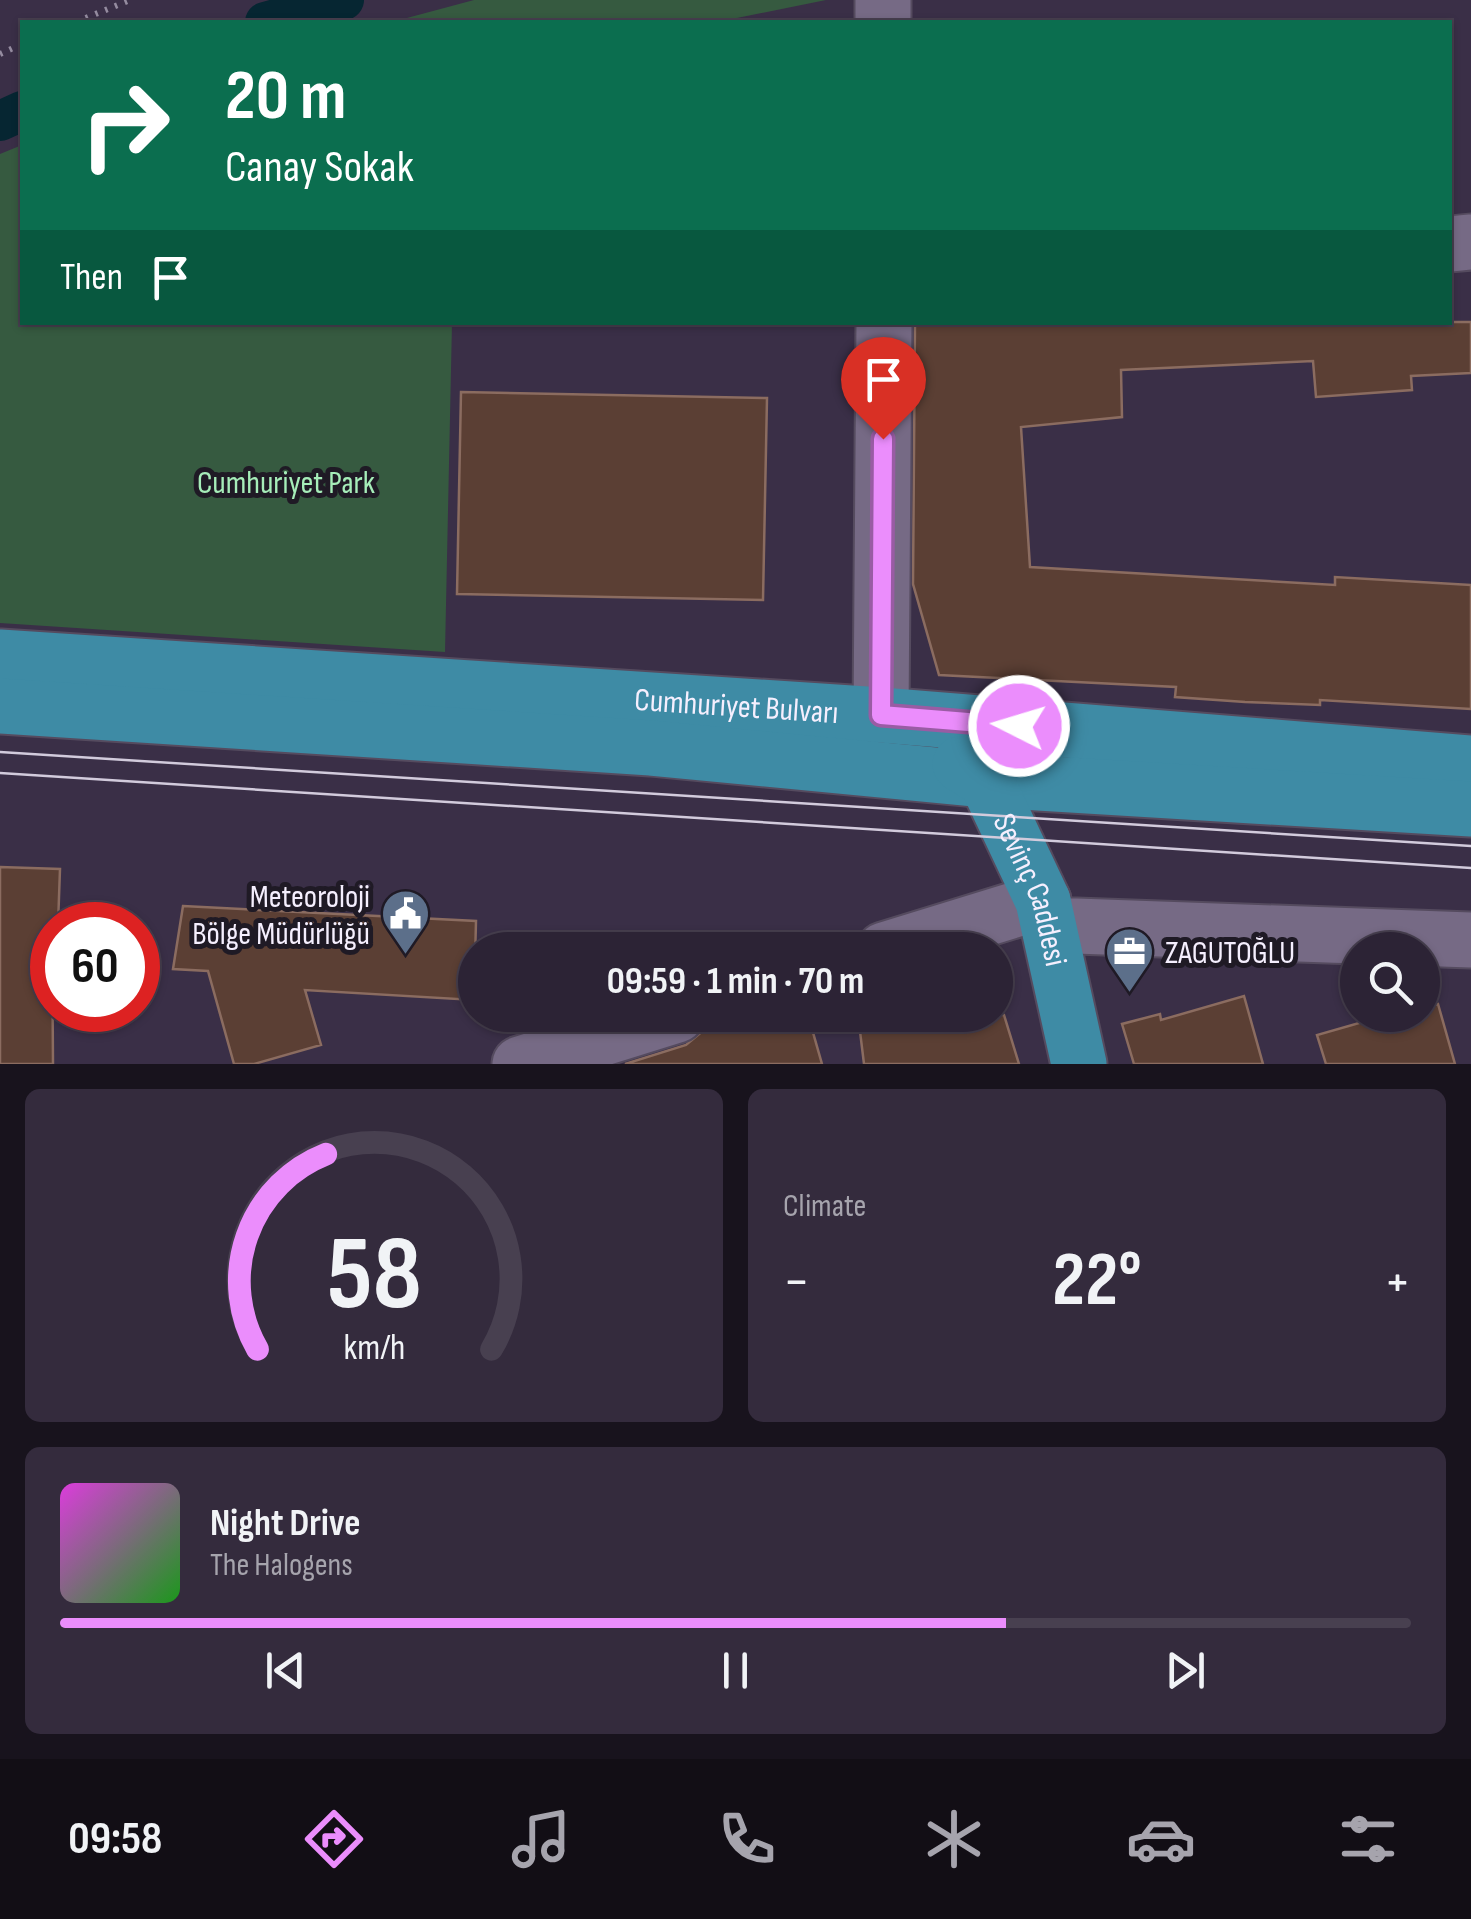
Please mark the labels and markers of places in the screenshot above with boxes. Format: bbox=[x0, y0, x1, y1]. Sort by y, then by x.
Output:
pin bbox=[841, 337, 926, 440]
place label: Meteoroloji Bölge Müdürlüğü bbox=[192, 878, 370, 954]
public building icon: Meteoroloji Bölge Müdürlüğü bbox=[379, 888, 431, 956]
office icon: ZAGUTOĞLU bbox=[1104, 926, 1156, 994]
place label: ZAGUTOĞLU bbox=[1165, 934, 1295, 973]

